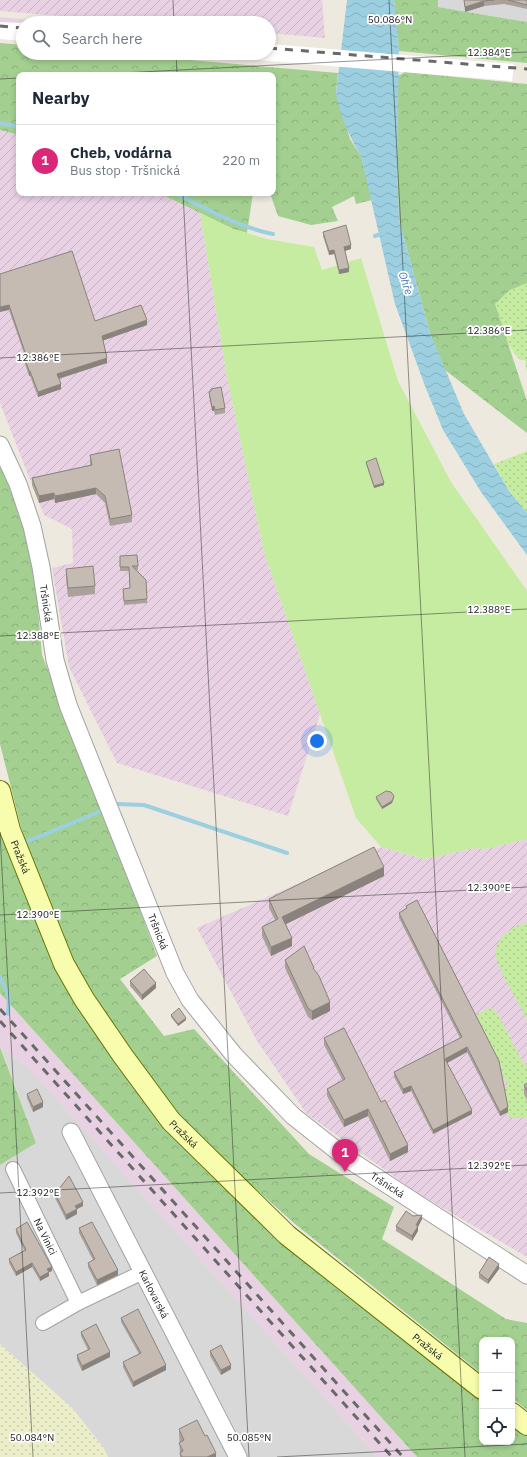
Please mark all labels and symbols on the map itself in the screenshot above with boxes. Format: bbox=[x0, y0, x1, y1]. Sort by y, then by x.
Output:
text: 50.086°N bbox=[368, 13, 412, 26]
text: 12.384°E bbox=[467, 46, 511, 59]
water label: Ohře bbox=[396, 270, 416, 297]
text: 12.386°E bbox=[467, 324, 511, 337]
text: 12.386°E bbox=[16, 351, 60, 364]
street label: Tršnická bbox=[37, 584, 55, 624]
text: 12.388°E bbox=[467, 603, 511, 616]
text: 12.388°E bbox=[16, 629, 60, 642]
your location bbox=[307, 731, 327, 751]
street label: Pražská bbox=[8, 838, 33, 876]
text: 12.390°E bbox=[467, 881, 511, 894]
text: 12.390°E bbox=[16, 908, 60, 921]
street label: Tršnická bbox=[145, 912, 171, 952]
street label: Pražská bbox=[166, 1117, 201, 1151]
pin: 1 bbox=[332, 1139, 358, 1172]
text: 12.392°E bbox=[467, 1159, 511, 1172]
street label: Tršnická bbox=[368, 1169, 407, 1201]
text: 12.392°E bbox=[16, 1186, 60, 1199]
street label: Na Vinici bbox=[31, 1216, 60, 1257]
street label: Karlovarská bbox=[136, 1268, 172, 1321]
street label: Pražská bbox=[410, 1331, 446, 1363]
text: 50.084°N bbox=[10, 1431, 54, 1444]
text: 50.085°N bbox=[227, 1431, 271, 1444]

